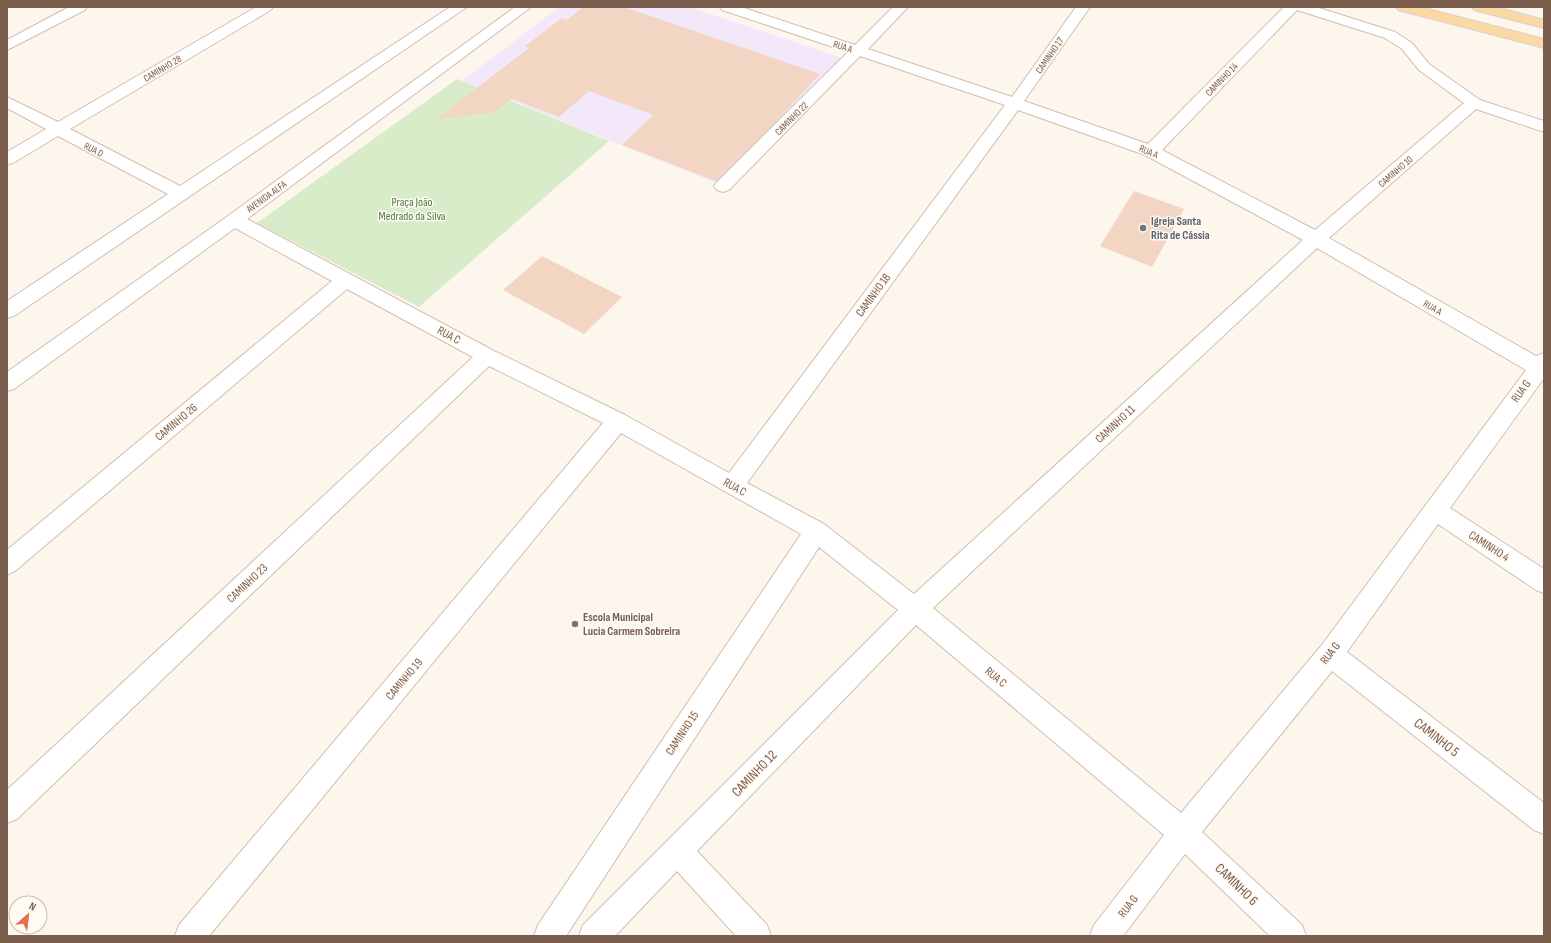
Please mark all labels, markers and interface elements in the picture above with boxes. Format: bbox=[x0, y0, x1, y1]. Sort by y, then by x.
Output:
street label: CAMINHO 17 bbox=[1033, 35, 1067, 76]
street label: RUA A bbox=[832, 38, 855, 56]
street label: CAMINHO 28 bbox=[141, 53, 184, 85]
street label: CAMINHO 14 bbox=[1203, 61, 1240, 99]
street label: CAMINHO 22 bbox=[773, 100, 811, 138]
street label: RUA D bbox=[82, 140, 105, 160]
street label: RUA A bbox=[1137, 143, 1161, 162]
street label: CAMINHO 10 bbox=[1376, 154, 1415, 190]
street label: AVENIDA ALFA bbox=[243, 178, 289, 216]
park label: Praça João Medrado da Silva bbox=[379, 195, 446, 224]
place label: Igreja Santa Rita de Cássia bbox=[1151, 214, 1210, 243]
marker: Igreja Santa Rita de Cássia bbox=[1138, 223, 1148, 233]
street label: CAMINHO 18 bbox=[853, 271, 894, 320]
street label: RUA A bbox=[1421, 298, 1445, 318]
street label: RUA C bbox=[435, 323, 463, 348]
street label: RUA G bbox=[1508, 377, 1535, 406]
street label: CAMINHO 26 bbox=[152, 400, 201, 444]
street label: CAMINHO 11 bbox=[1092, 402, 1139, 447]
street label: RUA C bbox=[721, 475, 749, 500]
street label: CAMINHO 4 bbox=[1466, 528, 1512, 565]
street label: CAMINHO 23 bbox=[224, 561, 271, 606]
place label: Escola Municipal Lucia Carmem Sobreira bbox=[583, 610, 680, 639]
marker: Escola Municipal Lucia Carmem Sobreira bbox=[570, 619, 580, 629]
street label: RUA G bbox=[1317, 639, 1344, 668]
street label: CAMINHO 19 bbox=[383, 655, 426, 703]
street label: RUA C bbox=[982, 664, 1010, 691]
street label: CAMINHO 15 bbox=[663, 708, 702, 758]
street label: CAMINHO 5 bbox=[1411, 714, 1463, 761]
street label: CAMINHO 12 bbox=[728, 746, 781, 800]
street label: CAMINHO 6 bbox=[1212, 860, 1262, 909]
street label: RUA G bbox=[1115, 892, 1142, 921]
north arrow bbox=[8, 895, 48, 935]
text: N bbox=[27, 899, 38, 914]

